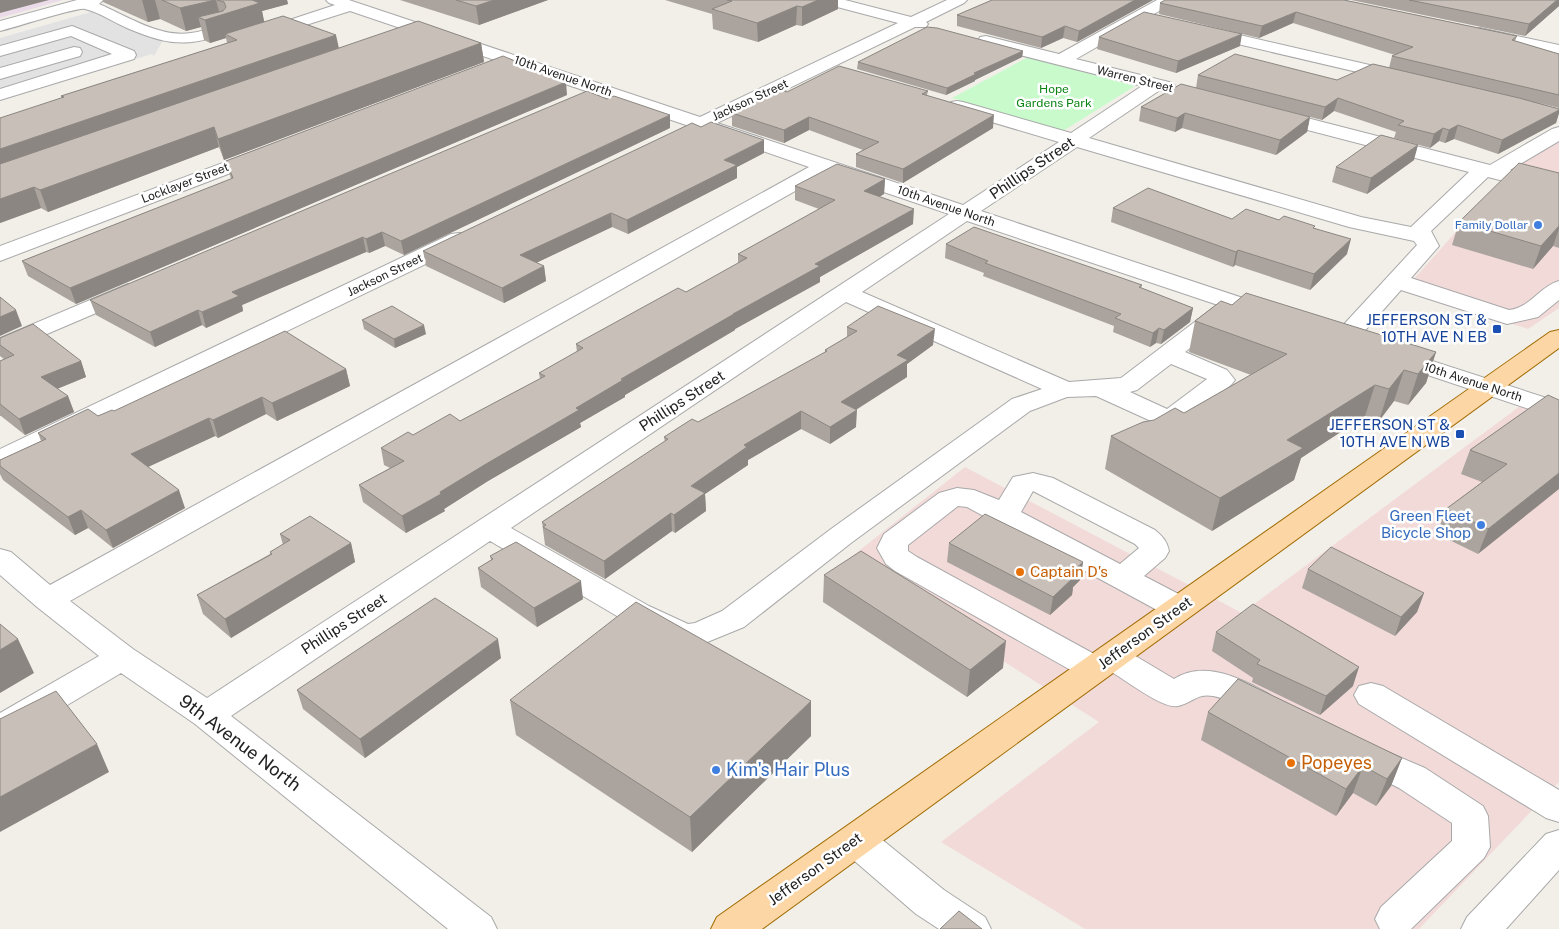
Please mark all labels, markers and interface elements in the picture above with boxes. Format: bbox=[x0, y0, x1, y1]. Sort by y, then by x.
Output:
street label: 10th Avenue North bbox=[512, 53, 614, 99]
street label: Warren Street bbox=[1095, 63, 1175, 95]
street label: Jackson Street bbox=[710, 76, 790, 124]
park label: Hope Gardens Park bbox=[1016, 82, 1092, 110]
street label: Phillips Street bbox=[986, 133, 1077, 202]
street label: Locklayer Street bbox=[139, 160, 231, 206]
street label: 10th Avenue North bbox=[895, 183, 997, 229]
place label: Family Dollar bbox=[1455, 218, 1528, 232]
marker: Family Dollar bbox=[1532, 219, 1544, 231]
street label: Jackson Street bbox=[345, 251, 425, 299]
place label: JEFFERSON ST & 10TH AVE N EB bbox=[1366, 311, 1487, 345]
marker: JEFFERSON ST & 10TH AVE N EB bbox=[1491, 323, 1503, 335]
street label: 10th Avenue North bbox=[1422, 359, 1524, 405]
street label: Phillips Street bbox=[636, 367, 728, 435]
place label: JEFFERSON ST & 10TH AVE N WB bbox=[1329, 416, 1450, 450]
marker: JEFFERSON ST & 10TH AVE N WB bbox=[1454, 428, 1466, 440]
place label: Green Fleet Bicycle Shop bbox=[1381, 507, 1471, 541]
marker: Green Fleet Bicycle Shop bbox=[1475, 519, 1487, 531]
place label: Captain D's bbox=[1030, 563, 1108, 580]
marker: Captain D's bbox=[1014, 566, 1026, 578]
street label: Phillips Street bbox=[298, 590, 390, 658]
street label: Jefferson Street bbox=[1094, 593, 1195, 672]
street label: 9th Avenue North bbox=[175, 690, 305, 795]
place label: Popeyes bbox=[1301, 752, 1372, 773]
marker: Popeyes bbox=[1285, 757, 1297, 769]
place label: Kim's Hair Plus bbox=[726, 759, 850, 780]
marker: Kim's Hair Plus bbox=[710, 764, 722, 776]
street label: Jefferson Street bbox=[764, 829, 865, 908]

